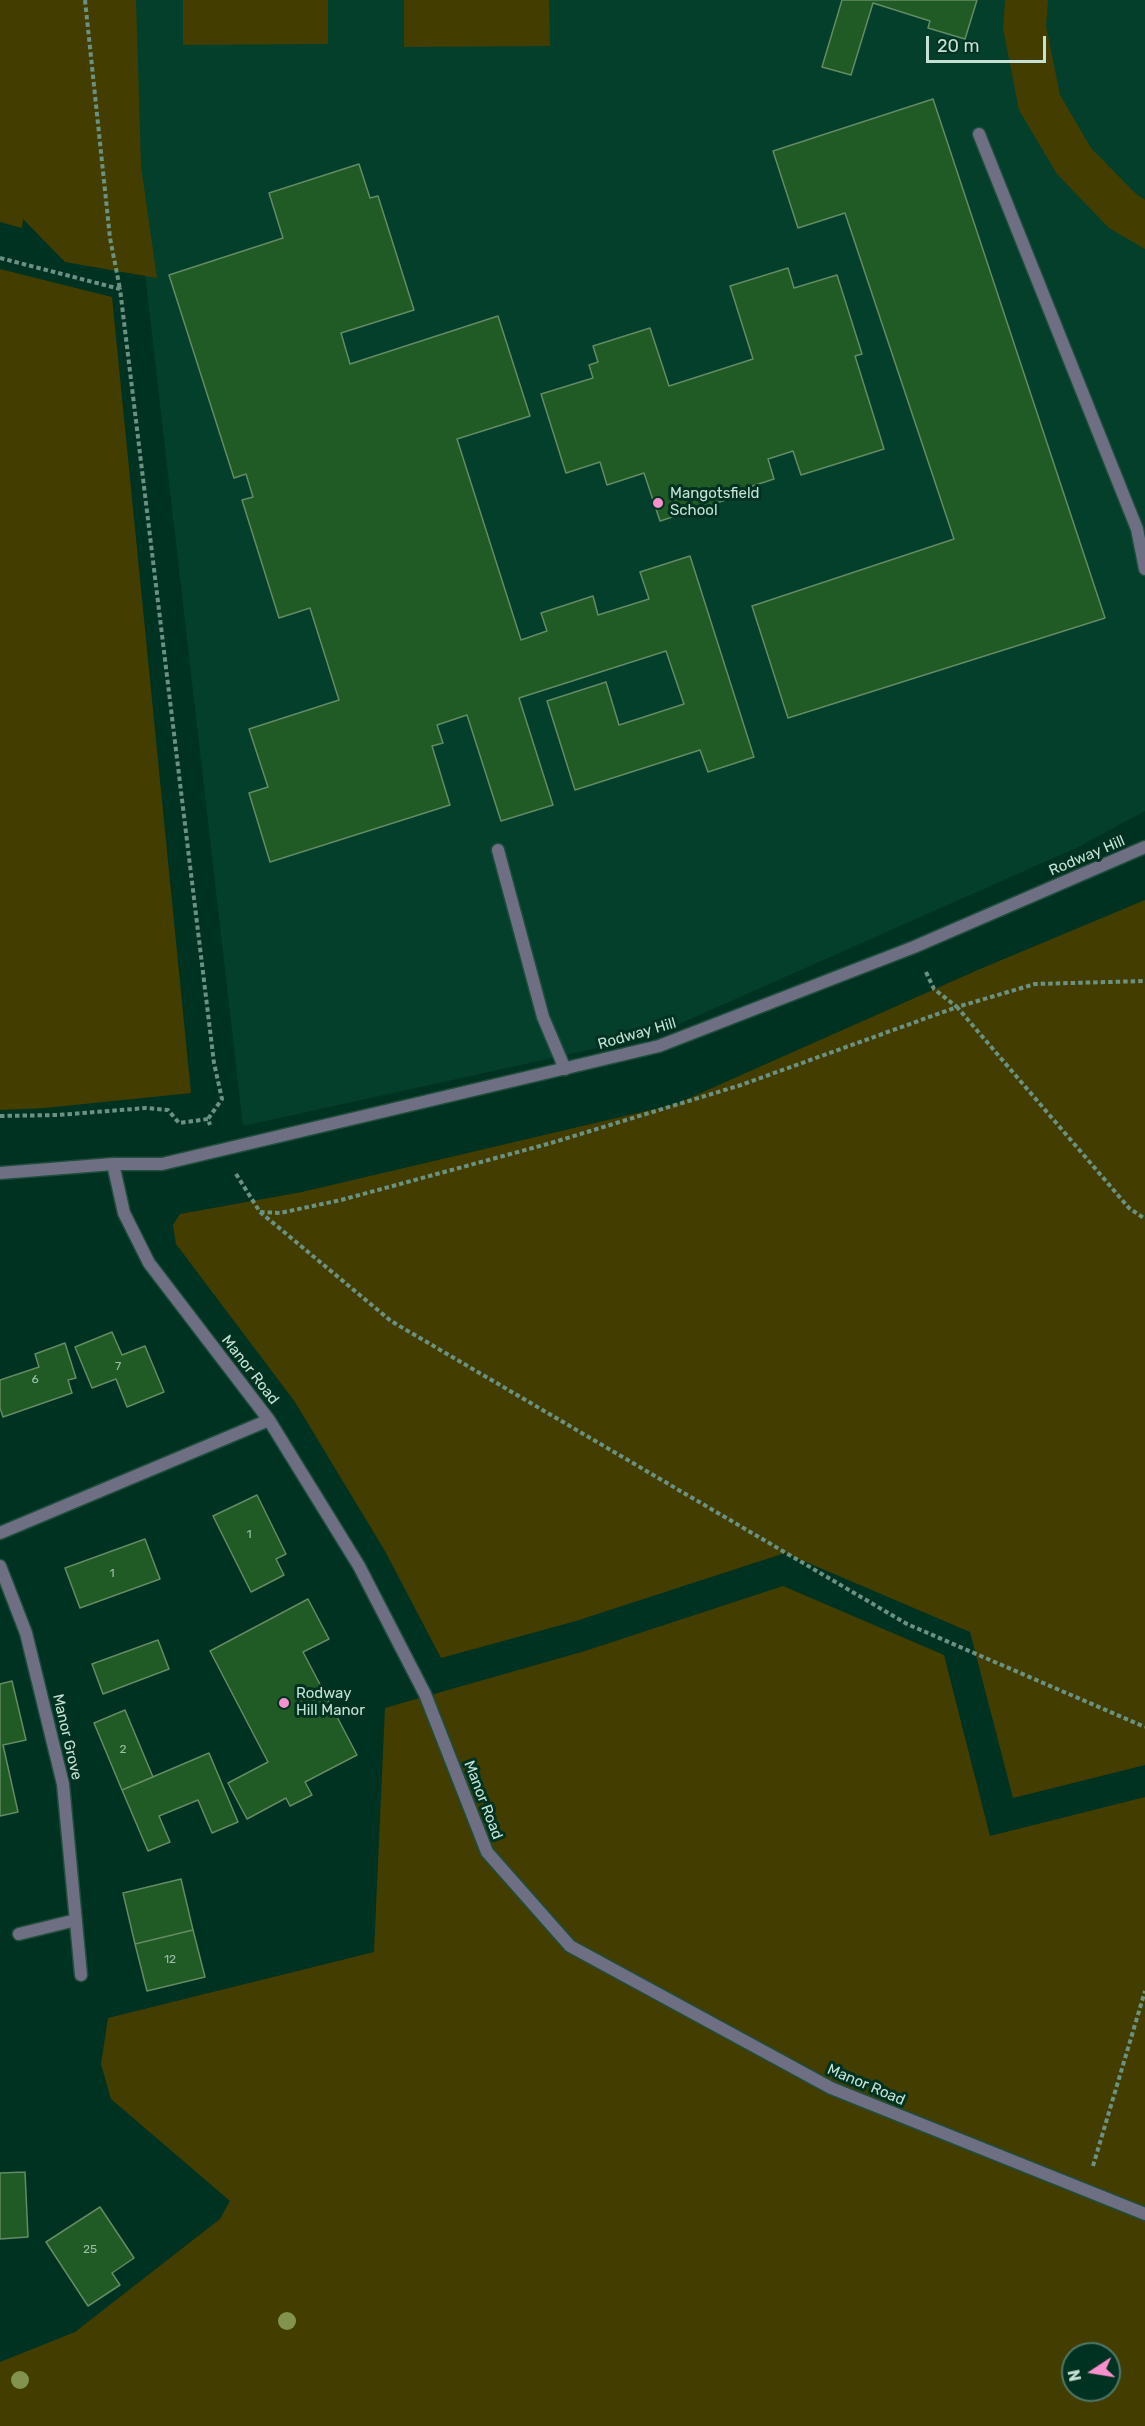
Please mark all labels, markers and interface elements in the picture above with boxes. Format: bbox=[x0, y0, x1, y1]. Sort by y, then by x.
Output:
scale bar bbox=[929, 24, 1049, 62]
text: 20 m bbox=[937, 35, 979, 57]
place label: Mangotsfield School bbox=[670, 485, 759, 520]
marker: Mangotsfield School bbox=[651, 496, 665, 510]
street label: Rodway Hill bbox=[1046, 832, 1128, 880]
street label: Rodway Hill bbox=[596, 1014, 678, 1054]
street label: Manor Road bbox=[217, 1332, 283, 1408]
house number: 7 bbox=[115, 1360, 121, 1374]
house number: 6 bbox=[31, 1373, 39, 1387]
house number: 1 bbox=[246, 1528, 252, 1542]
house number: 1 bbox=[109, 1567, 115, 1581]
place label: Rodway Hill Manor bbox=[296, 1685, 365, 1720]
street label: Manor Grove bbox=[48, 1692, 86, 1782]
marker: Rodway Hill Manor bbox=[277, 1696, 291, 1710]
house number: 2 bbox=[119, 1743, 127, 1757]
street label: Manor Road bbox=[460, 1758, 506, 1842]
house number: 12 bbox=[164, 1953, 176, 1967]
street label: Manor Road bbox=[824, 2061, 908, 2109]
house number: 25 bbox=[83, 2243, 97, 2257]
north arrow bbox=[1061, 2342, 1121, 2402]
text: N bbox=[1064, 2368, 1085, 2383]

